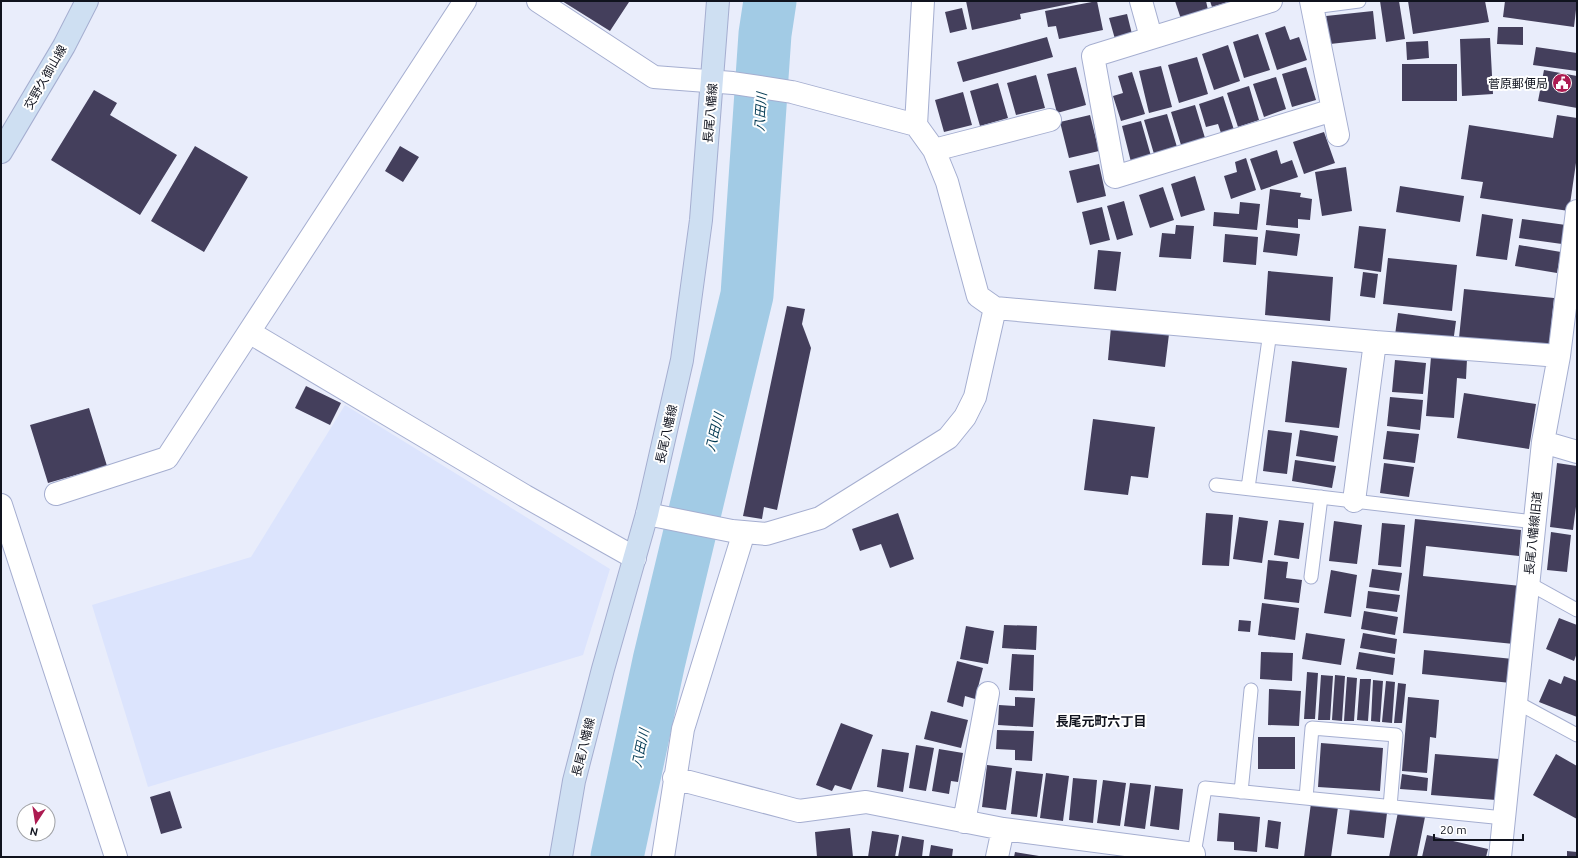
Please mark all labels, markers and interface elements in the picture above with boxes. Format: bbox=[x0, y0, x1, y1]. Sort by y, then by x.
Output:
street label: 交野久御山線 bbox=[21, 43, 69, 111]
public building icon: 菅原郵便局 bbox=[1551, 72, 1573, 94]
place label: 菅原郵便局 bbox=[1488, 77, 1548, 90]
street label: 長尾八幡線 bbox=[701, 83, 719, 143]
water label: 八田川 bbox=[752, 90, 768, 132]
street label: 長尾八幡線 bbox=[653, 403, 679, 465]
water label: 八田川 bbox=[702, 409, 726, 453]
street label: 長尾八幡線旧道 bbox=[1522, 491, 1544, 575]
district label: 長尾元町六丁目 bbox=[1055, 714, 1147, 728]
street label: 長尾八幡線 bbox=[569, 716, 597, 778]
water label: 八田川 bbox=[629, 726, 651, 769]
north arrow bbox=[16, 802, 56, 842]
scale bar bbox=[1434, 816, 1523, 842]
text: 20 m bbox=[1440, 823, 1467, 836]
text: N bbox=[29, 825, 39, 839]

